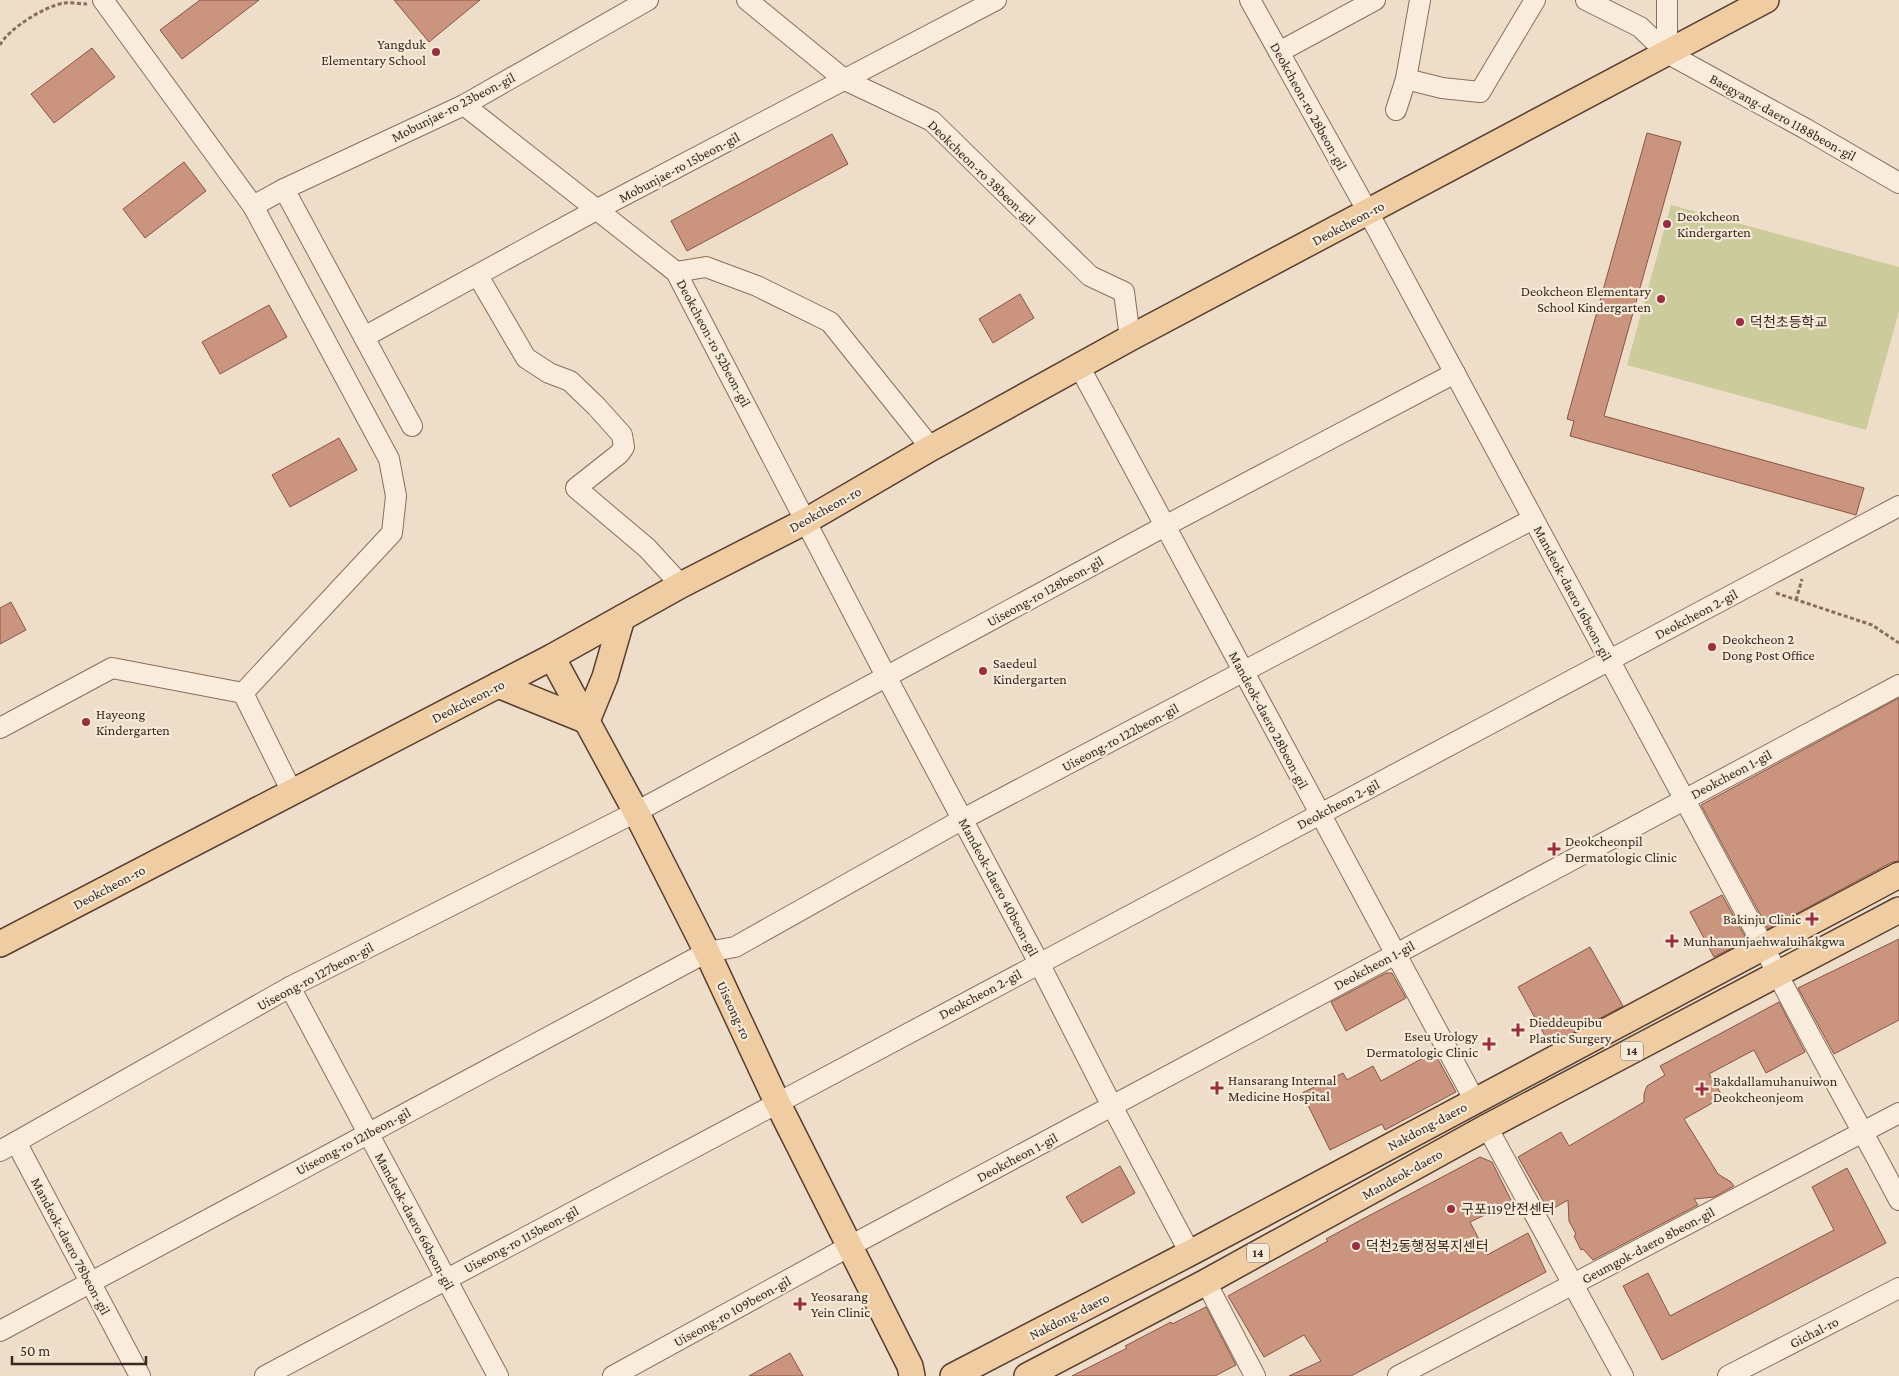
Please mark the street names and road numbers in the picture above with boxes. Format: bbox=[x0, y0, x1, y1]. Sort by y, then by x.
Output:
street label: Deokcheon-ro 28beon-gil bbox=[1267, 39, 1351, 173]
street label: Mobunjae-ro 23beon-gil bbox=[389, 69, 518, 146]
street label: Baegyang-daero 1188beon-gil bbox=[1707, 70, 1859, 164]
street label: Deokcheon-ro 38beon-gil bbox=[925, 116, 1039, 228]
street label: Mobunjae-ro 15beon-gil bbox=[616, 128, 743, 207]
street label: Deokcheon-ro bbox=[1309, 197, 1387, 249]
street label: Deokcheon-ro 52beon-gil bbox=[674, 276, 755, 410]
street label: Deokcheon-ro bbox=[786, 483, 864, 535]
street label: Mandeok-daero 16beon-gil bbox=[1531, 523, 1616, 664]
street label: Uiseong-ro 128beon-gil bbox=[984, 552, 1106, 630]
street label: Deokcheon 2-gil bbox=[1652, 585, 1740, 643]
street label: Mandeok-daero 28beon-gil bbox=[1226, 649, 1312, 792]
street label: Deokcheon-ro bbox=[429, 676, 507, 726]
street label: Uiseong-ro 122beon-gil bbox=[1059, 699, 1181, 775]
street label: Deokcheon 1-gil bbox=[1688, 746, 1774, 802]
street label: Deokcheon 2-gil bbox=[1294, 775, 1382, 833]
street label: Mandeok-daero 40beon-gil bbox=[956, 815, 1042, 959]
street label: Deokcheon-ro bbox=[70, 861, 148, 913]
street label: Deokcheon 1-gil bbox=[1331, 937, 1417, 993]
street label: Uiseong-ro 127beon-gil bbox=[254, 938, 376, 1013]
street label: Deokcheon 2-gil bbox=[936, 965, 1024, 1023]
street label: Uiseong-ro bbox=[714, 978, 754, 1042]
road number: 14 bbox=[1621, 1042, 1643, 1060]
street label: Nakdong-daero bbox=[1385, 1098, 1469, 1154]
street label: Uiseong-ro 121beon-gil bbox=[293, 1104, 413, 1178]
street label: Deokcheon 1-gil bbox=[974, 1129, 1060, 1185]
street label: Mandeok-daero bbox=[1359, 1145, 1445, 1203]
street label: Mandeok-daero 66beon-gil bbox=[372, 1150, 458, 1293]
street label: Mandeok-daero 78beon-gil bbox=[28, 1175, 114, 1318]
street label: Uiseong-ro 115beon-gil bbox=[461, 1202, 581, 1276]
street label: Geumgok-daero 8beon-gil bbox=[1579, 1203, 1717, 1287]
road number: 14 bbox=[1247, 1244, 1269, 1262]
street label: Uiseong-ro 109beon-gil bbox=[671, 1272, 794, 1350]
street label: Nakdong-daero bbox=[1026, 1289, 1112, 1343]
street label: Gichal-ro bbox=[1787, 1313, 1841, 1351]

